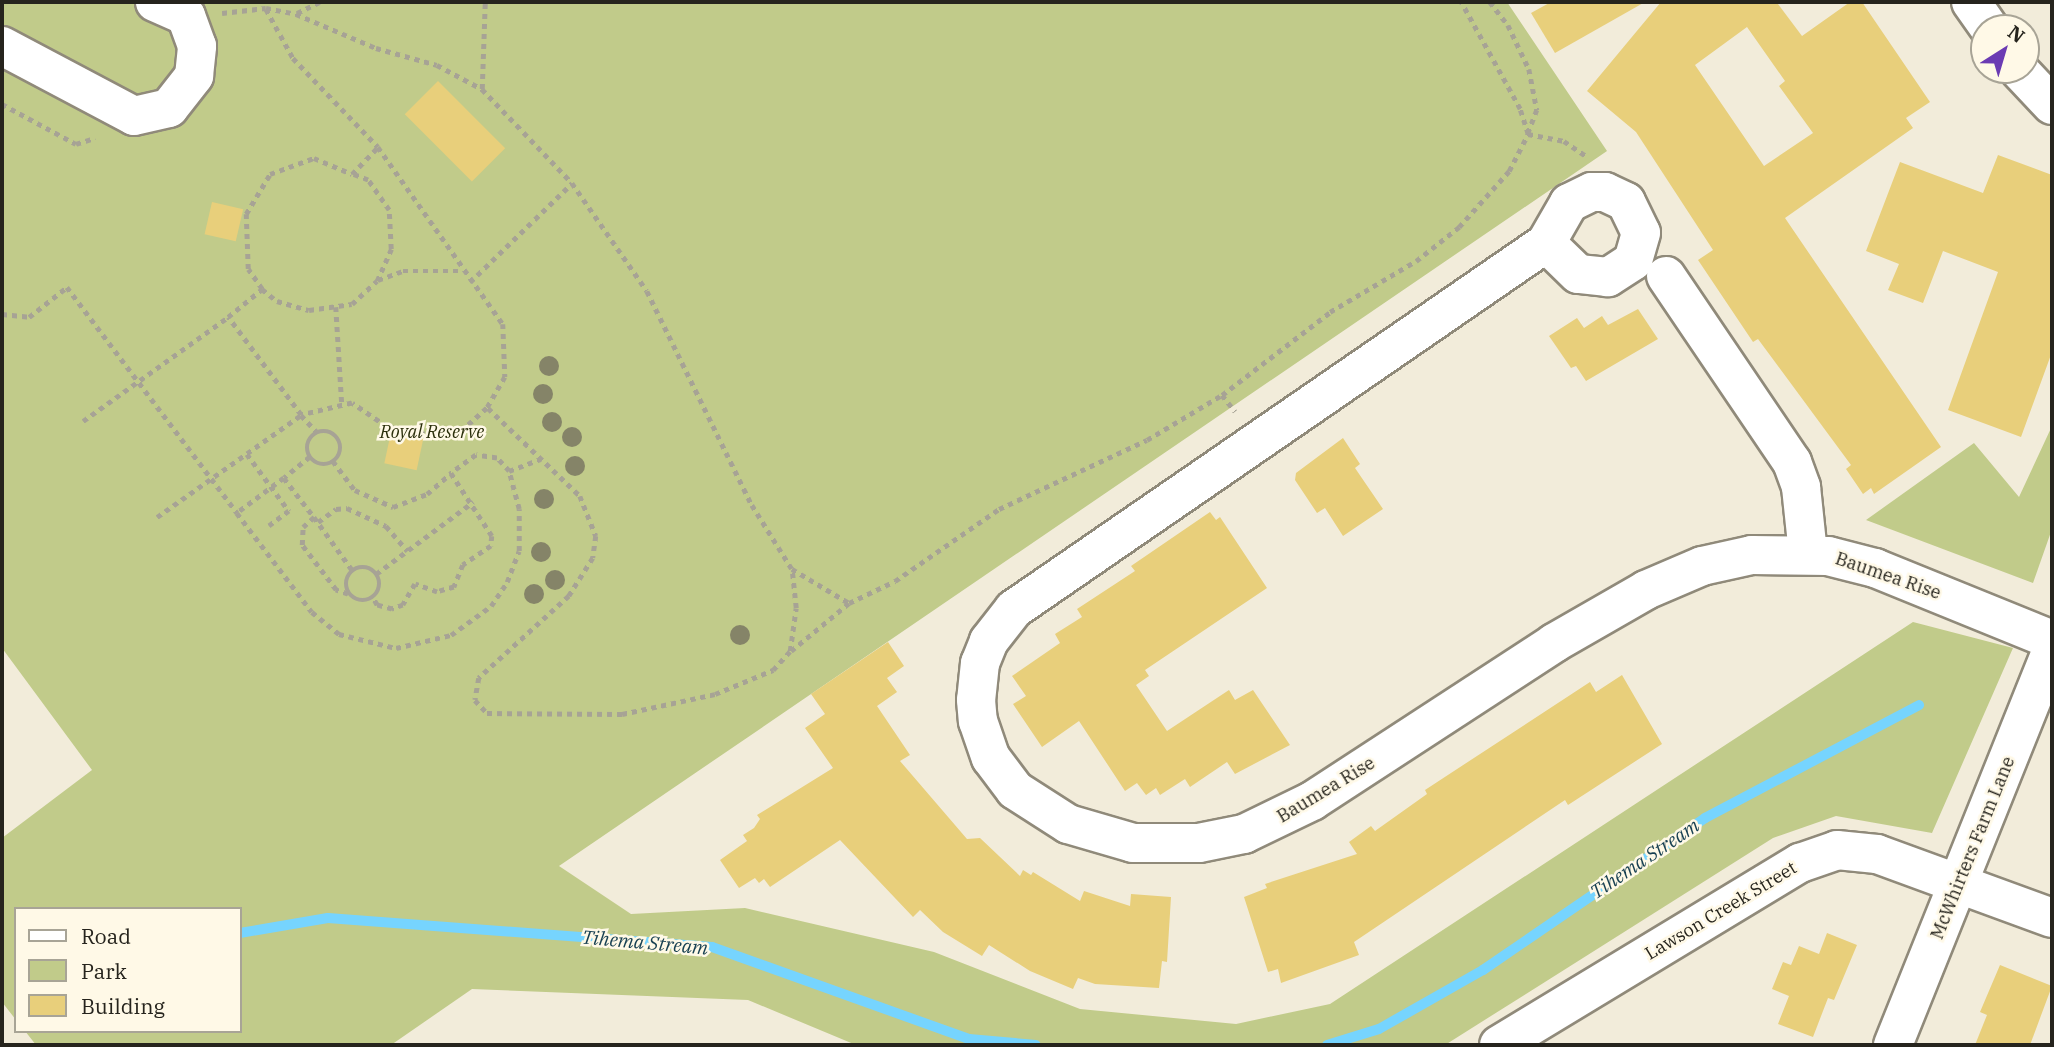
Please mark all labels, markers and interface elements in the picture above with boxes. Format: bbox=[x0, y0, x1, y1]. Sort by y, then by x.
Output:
north arrow bbox=[1970, 14, 2040, 84]
text: N bbox=[2003, 20, 2030, 48]
park label: Royal Reserve bbox=[380, 421, 484, 443]
street label: Baumea Rise bbox=[1832, 548, 1944, 604]
street label: Baumea Rise bbox=[1273, 752, 1379, 828]
street label: McWhirters Farm Lane bbox=[1926, 753, 2020, 943]
water label: Tihema Stream bbox=[1586, 814, 1704, 904]
street label: Lawson Creek Street bbox=[1641, 857, 1801, 965]
legend bbox=[14, 907, 242, 1033]
text: Road bbox=[81, 922, 131, 950]
water label: Tihema Stream bbox=[581, 926, 709, 960]
text: Park bbox=[81, 957, 127, 985]
text: Building bbox=[81, 992, 165, 1020]

